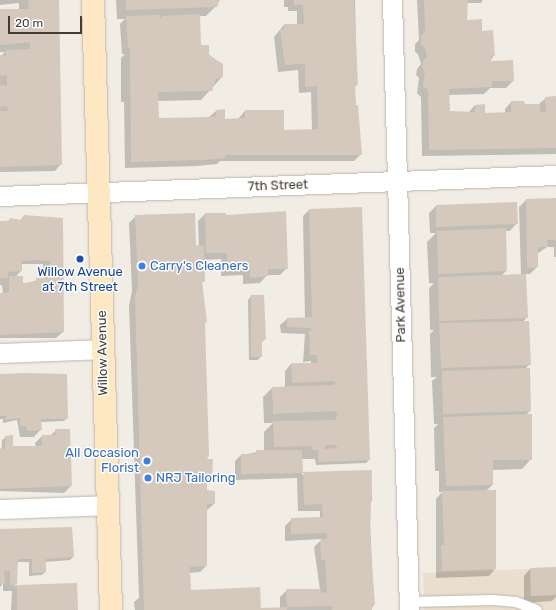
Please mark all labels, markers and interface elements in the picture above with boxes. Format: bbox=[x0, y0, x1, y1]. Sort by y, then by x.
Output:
scale bar bbox=[10, 8, 84, 34]
text: 20 m bbox=[15, 16, 43, 30]
street label: 7th Street bbox=[248, 177, 308, 195]
marker: Willow Avenue at 7th Street bbox=[75, 254, 85, 264]
place label: Carry's Cleaners bbox=[150, 258, 248, 274]
marker: Carry's Cleaners bbox=[137, 261, 147, 271]
place label: Willow Avenue at 7th Street bbox=[37, 265, 123, 296]
street label: Park Avenue bbox=[393, 267, 409, 343]
street label: Willow Avenue bbox=[94, 310, 112, 396]
place label: All Occasion Florist bbox=[65, 446, 139, 477]
marker: All Occasion Florist bbox=[142, 456, 152, 466]
place label: NRJ Tailoring bbox=[156, 470, 236, 486]
marker: NRJ Tailoring bbox=[143, 473, 153, 483]

